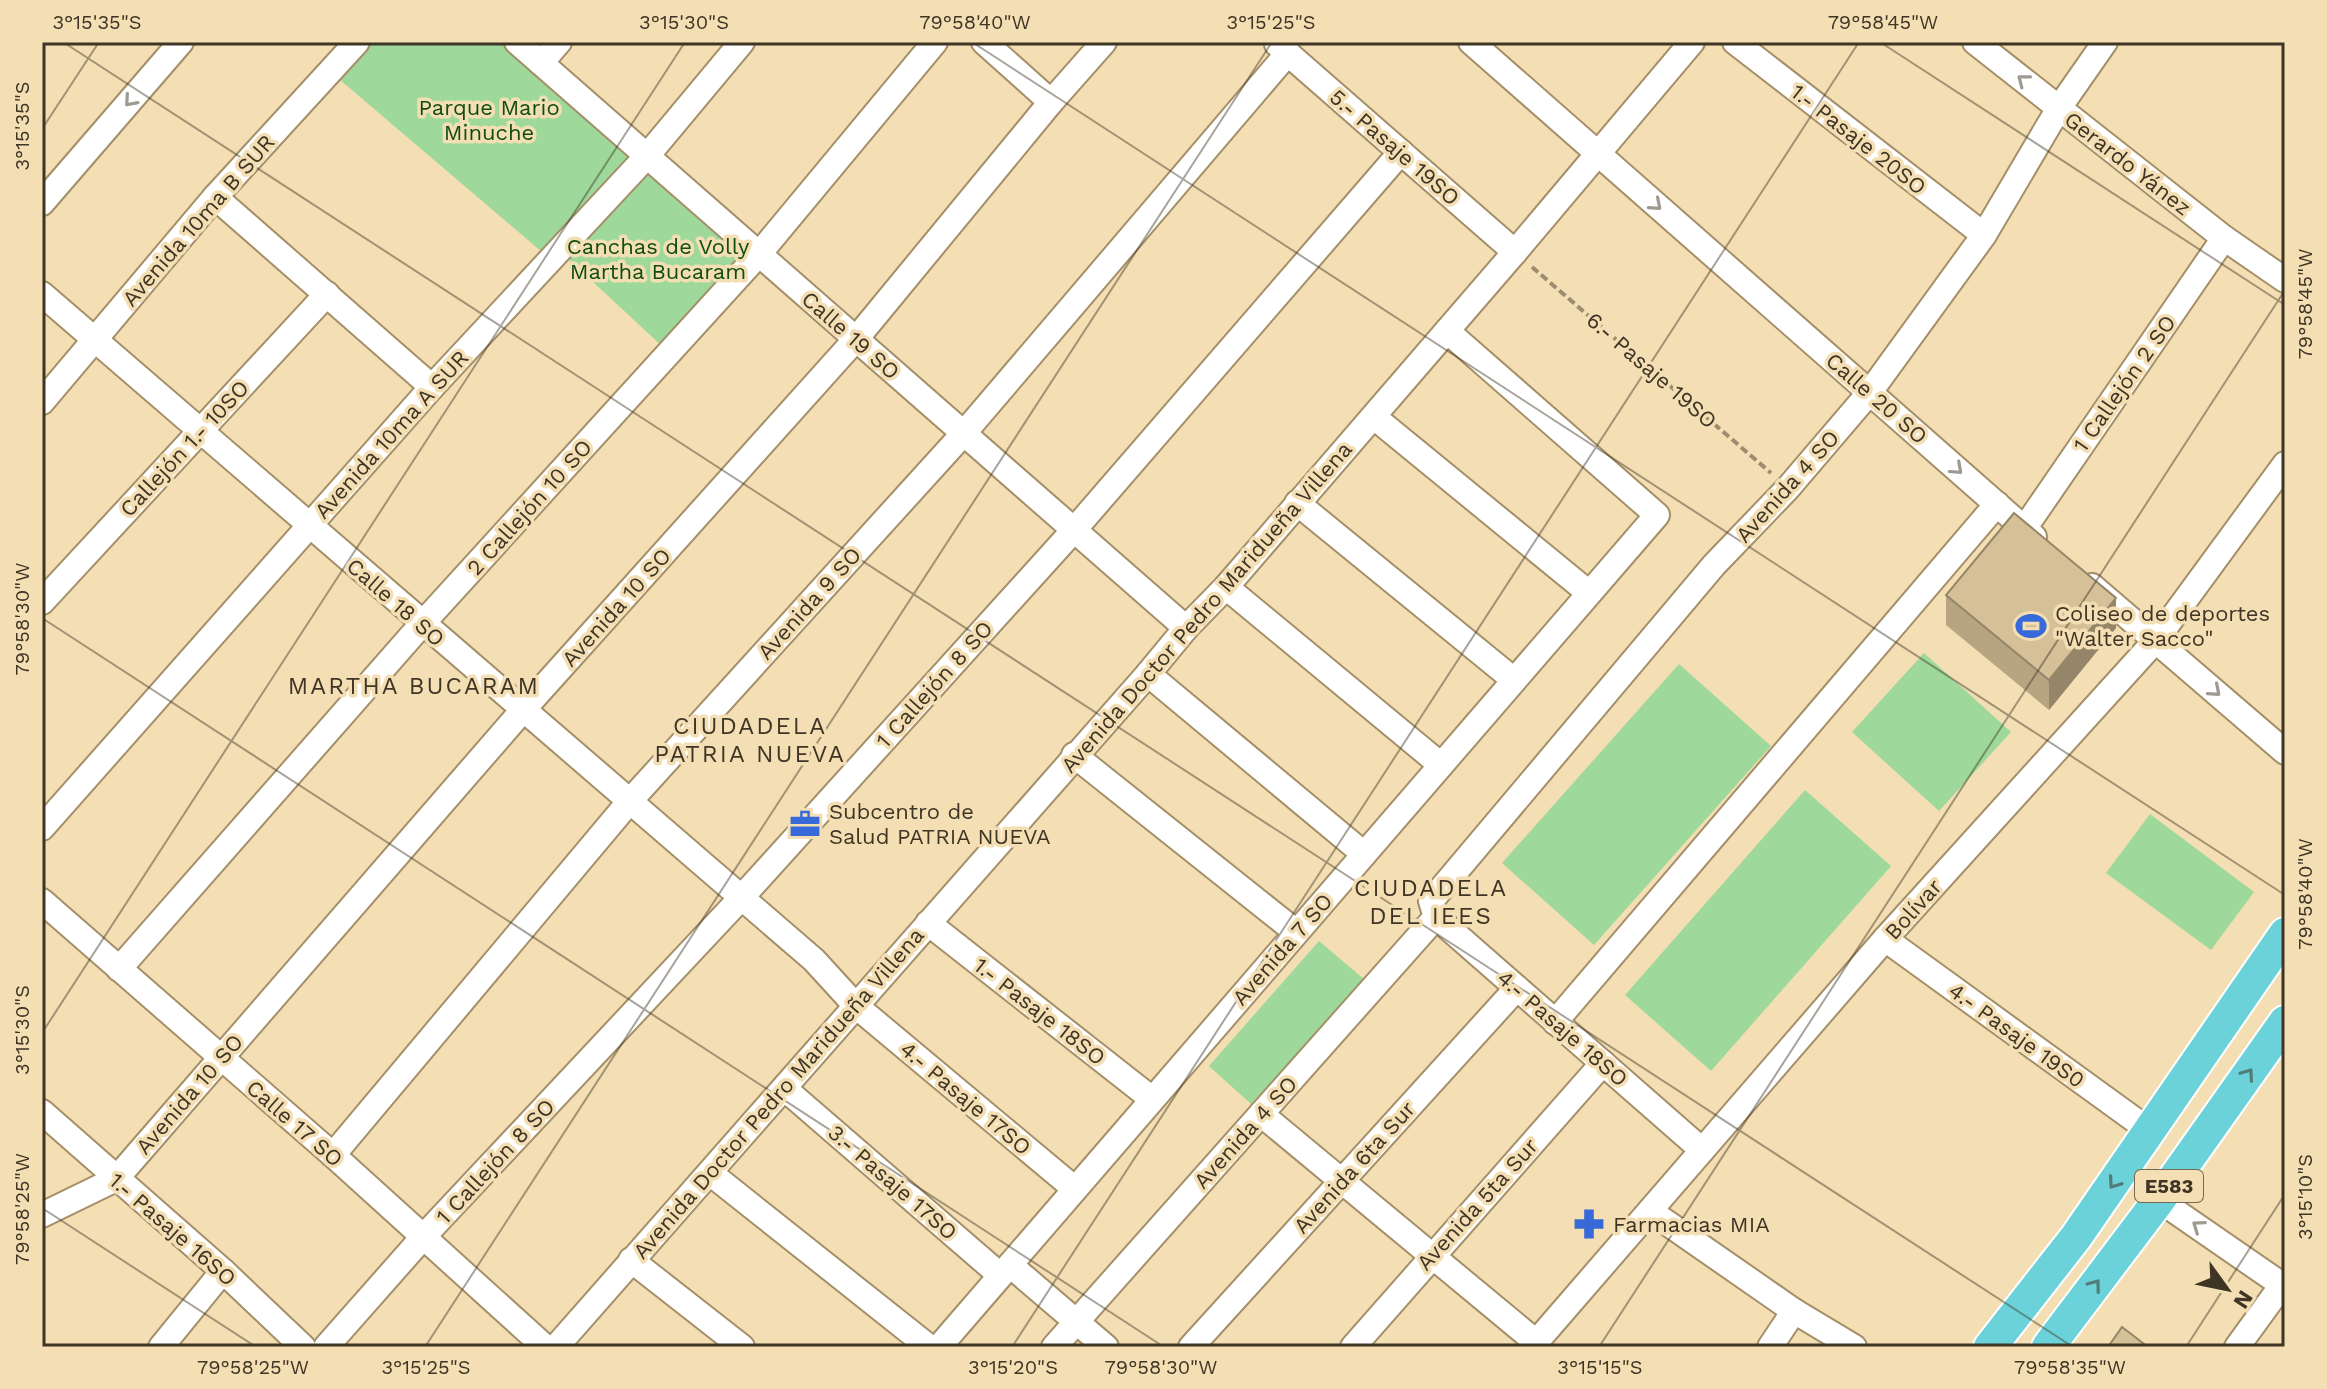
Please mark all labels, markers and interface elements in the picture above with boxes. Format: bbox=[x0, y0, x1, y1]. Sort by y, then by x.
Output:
text: 3°15'35"S bbox=[52, 10, 142, 34]
text: 3°15'30"S bbox=[639, 10, 729, 34]
text: 79°58'40"W bbox=[919, 10, 1031, 34]
text: 3°15'25"S bbox=[1226, 10, 1316, 34]
text: 79°58'45"W bbox=[1828, 10, 1938, 34]
one-way arrow bbox=[2018, 75, 2032, 90]
street label: 1.- Pasaje 20SO bbox=[1786, 79, 1931, 200]
text: 3°15'35"S bbox=[10, 81, 34, 171]
street label: 5.- Pasaje 19SO bbox=[1325, 84, 1465, 210]
one-way arrow bbox=[126, 91, 140, 106]
park label: Parque Mario Minuche bbox=[418, 95, 560, 145]
street label: Gerardo Yánez bbox=[2060, 106, 2196, 220]
street label: Avenida 10ma B SUR bbox=[117, 129, 280, 311]
one-way arrow bbox=[1646, 195, 1661, 210]
park label: Canchas de Volly Martha Bucaram bbox=[567, 234, 750, 284]
text: 79°58'45"W bbox=[2293, 249, 2317, 359]
street label: Calle 19 SO bbox=[797, 286, 905, 384]
street label: 6.- Pasaje 19SO bbox=[1582, 307, 1722, 434]
street label: 1 Callejón 2 SO bbox=[2068, 310, 2181, 456]
street label: Avenida 10ma A SUR bbox=[309, 345, 473, 523]
street label: Calle 20 SO bbox=[1821, 348, 1932, 449]
street label: Callejón 1.- 10SO bbox=[115, 375, 254, 522]
street label: Avenida 4 SO bbox=[1731, 425, 1844, 548]
street label: 2 Callejón 10 SO bbox=[462, 434, 597, 580]
street label: Avenida Doctor Pedro Maridueña Villena bbox=[1056, 437, 1357, 778]
one-way arrow bbox=[1947, 459, 1962, 473]
street label: Avenida 9 SO bbox=[752, 542, 866, 665]
street label: Avenida 10 SO bbox=[557, 543, 676, 672]
street label: Calle 18 SO bbox=[342, 553, 450, 651]
text: 79°58'30"W bbox=[10, 563, 34, 675]
place label: Coliseo de deportes "Walter Sacco" bbox=[2055, 601, 2270, 651]
sports icon: Coliseo de deportes "Walter Sacco" bbox=[2014, 609, 2048, 643]
street label: 1 Callejón 8 SO bbox=[871, 616, 998, 753]
district label: MARTHA BUCARAM bbox=[288, 672, 540, 700]
one-way arrow bbox=[2206, 682, 2221, 696]
district label: CIUDADELA PATRIA NUEVA bbox=[654, 712, 846, 768]
place label: Subcentro de Salud PATRIA NUEVA bbox=[829, 799, 1051, 849]
office icon: Subcentro de Salud PATRIA NUEVA bbox=[788, 807, 822, 841]
text: 79°58'40"W bbox=[2293, 838, 2317, 950]
district label: CIUDADELA DEL IEES bbox=[1354, 874, 1508, 930]
street label: Bolívar bbox=[1880, 874, 1947, 945]
street label: Avenida 7 SO bbox=[1227, 888, 1338, 1010]
street label: Avenida Doctor Pedro Maridueña Villena bbox=[628, 923, 929, 1264]
street label: 1.- Pasaje 18SO bbox=[969, 952, 1110, 1070]
street label: 4.- Pasaje 18SO bbox=[1493, 965, 1633, 1092]
street label: 4.- Pasaje 19S0 bbox=[1944, 978, 2089, 1093]
text: 3°15'30"S bbox=[10, 985, 34, 1075]
street label: Avenida 10 SO bbox=[131, 1029, 248, 1159]
street label: 4.- Pasaje 17SO bbox=[895, 1036, 1036, 1160]
one-way arrow bbox=[2238, 1069, 2253, 1083]
street label: Avenida 4 SO bbox=[1189, 1071, 1302, 1194]
street label: Calle 17 SO bbox=[242, 1075, 348, 1172]
street label: 1 Callejón 8 SO bbox=[431, 1094, 560, 1229]
street label: Avenida 6ta Sur bbox=[1288, 1096, 1420, 1239]
street label: 3.- Pasaje 17SO bbox=[823, 1120, 962, 1245]
street label: Avenida 5ta Sur bbox=[1412, 1133, 1543, 1275]
text: 79°58'25"W bbox=[10, 1153, 34, 1265]
text: 3°15'10"S bbox=[2293, 1154, 2317, 1240]
street label: 1.- Pasaje 16SO bbox=[104, 1168, 241, 1291]
road number: E583 bbox=[2135, 1170, 2203, 1202]
one-way arrow bbox=[2109, 1174, 2124, 1188]
pharmacy icon: Farmacias MIA bbox=[1572, 1207, 1606, 1241]
place label: Farmacias MIA bbox=[1613, 1212, 1770, 1237]
one-way arrow bbox=[2192, 1221, 2206, 1236]
north arrow bbox=[2187, 1249, 2267, 1329]
one-way arrow bbox=[2086, 1279, 2100, 1293]
text: N bbox=[2228, 1286, 2258, 1313]
text: 79°58'25"W bbox=[197, 1355, 309, 1379]
text: 3°15'25"S bbox=[381, 1355, 471, 1379]
text: 3°15'20"S bbox=[968, 1355, 1058, 1379]
text: 79°58'30"W bbox=[1105, 1355, 1217, 1379]
text: 3°15'15"S bbox=[1557, 1355, 1643, 1379]
text: 79°58'35"W bbox=[2014, 1355, 2126, 1379]

